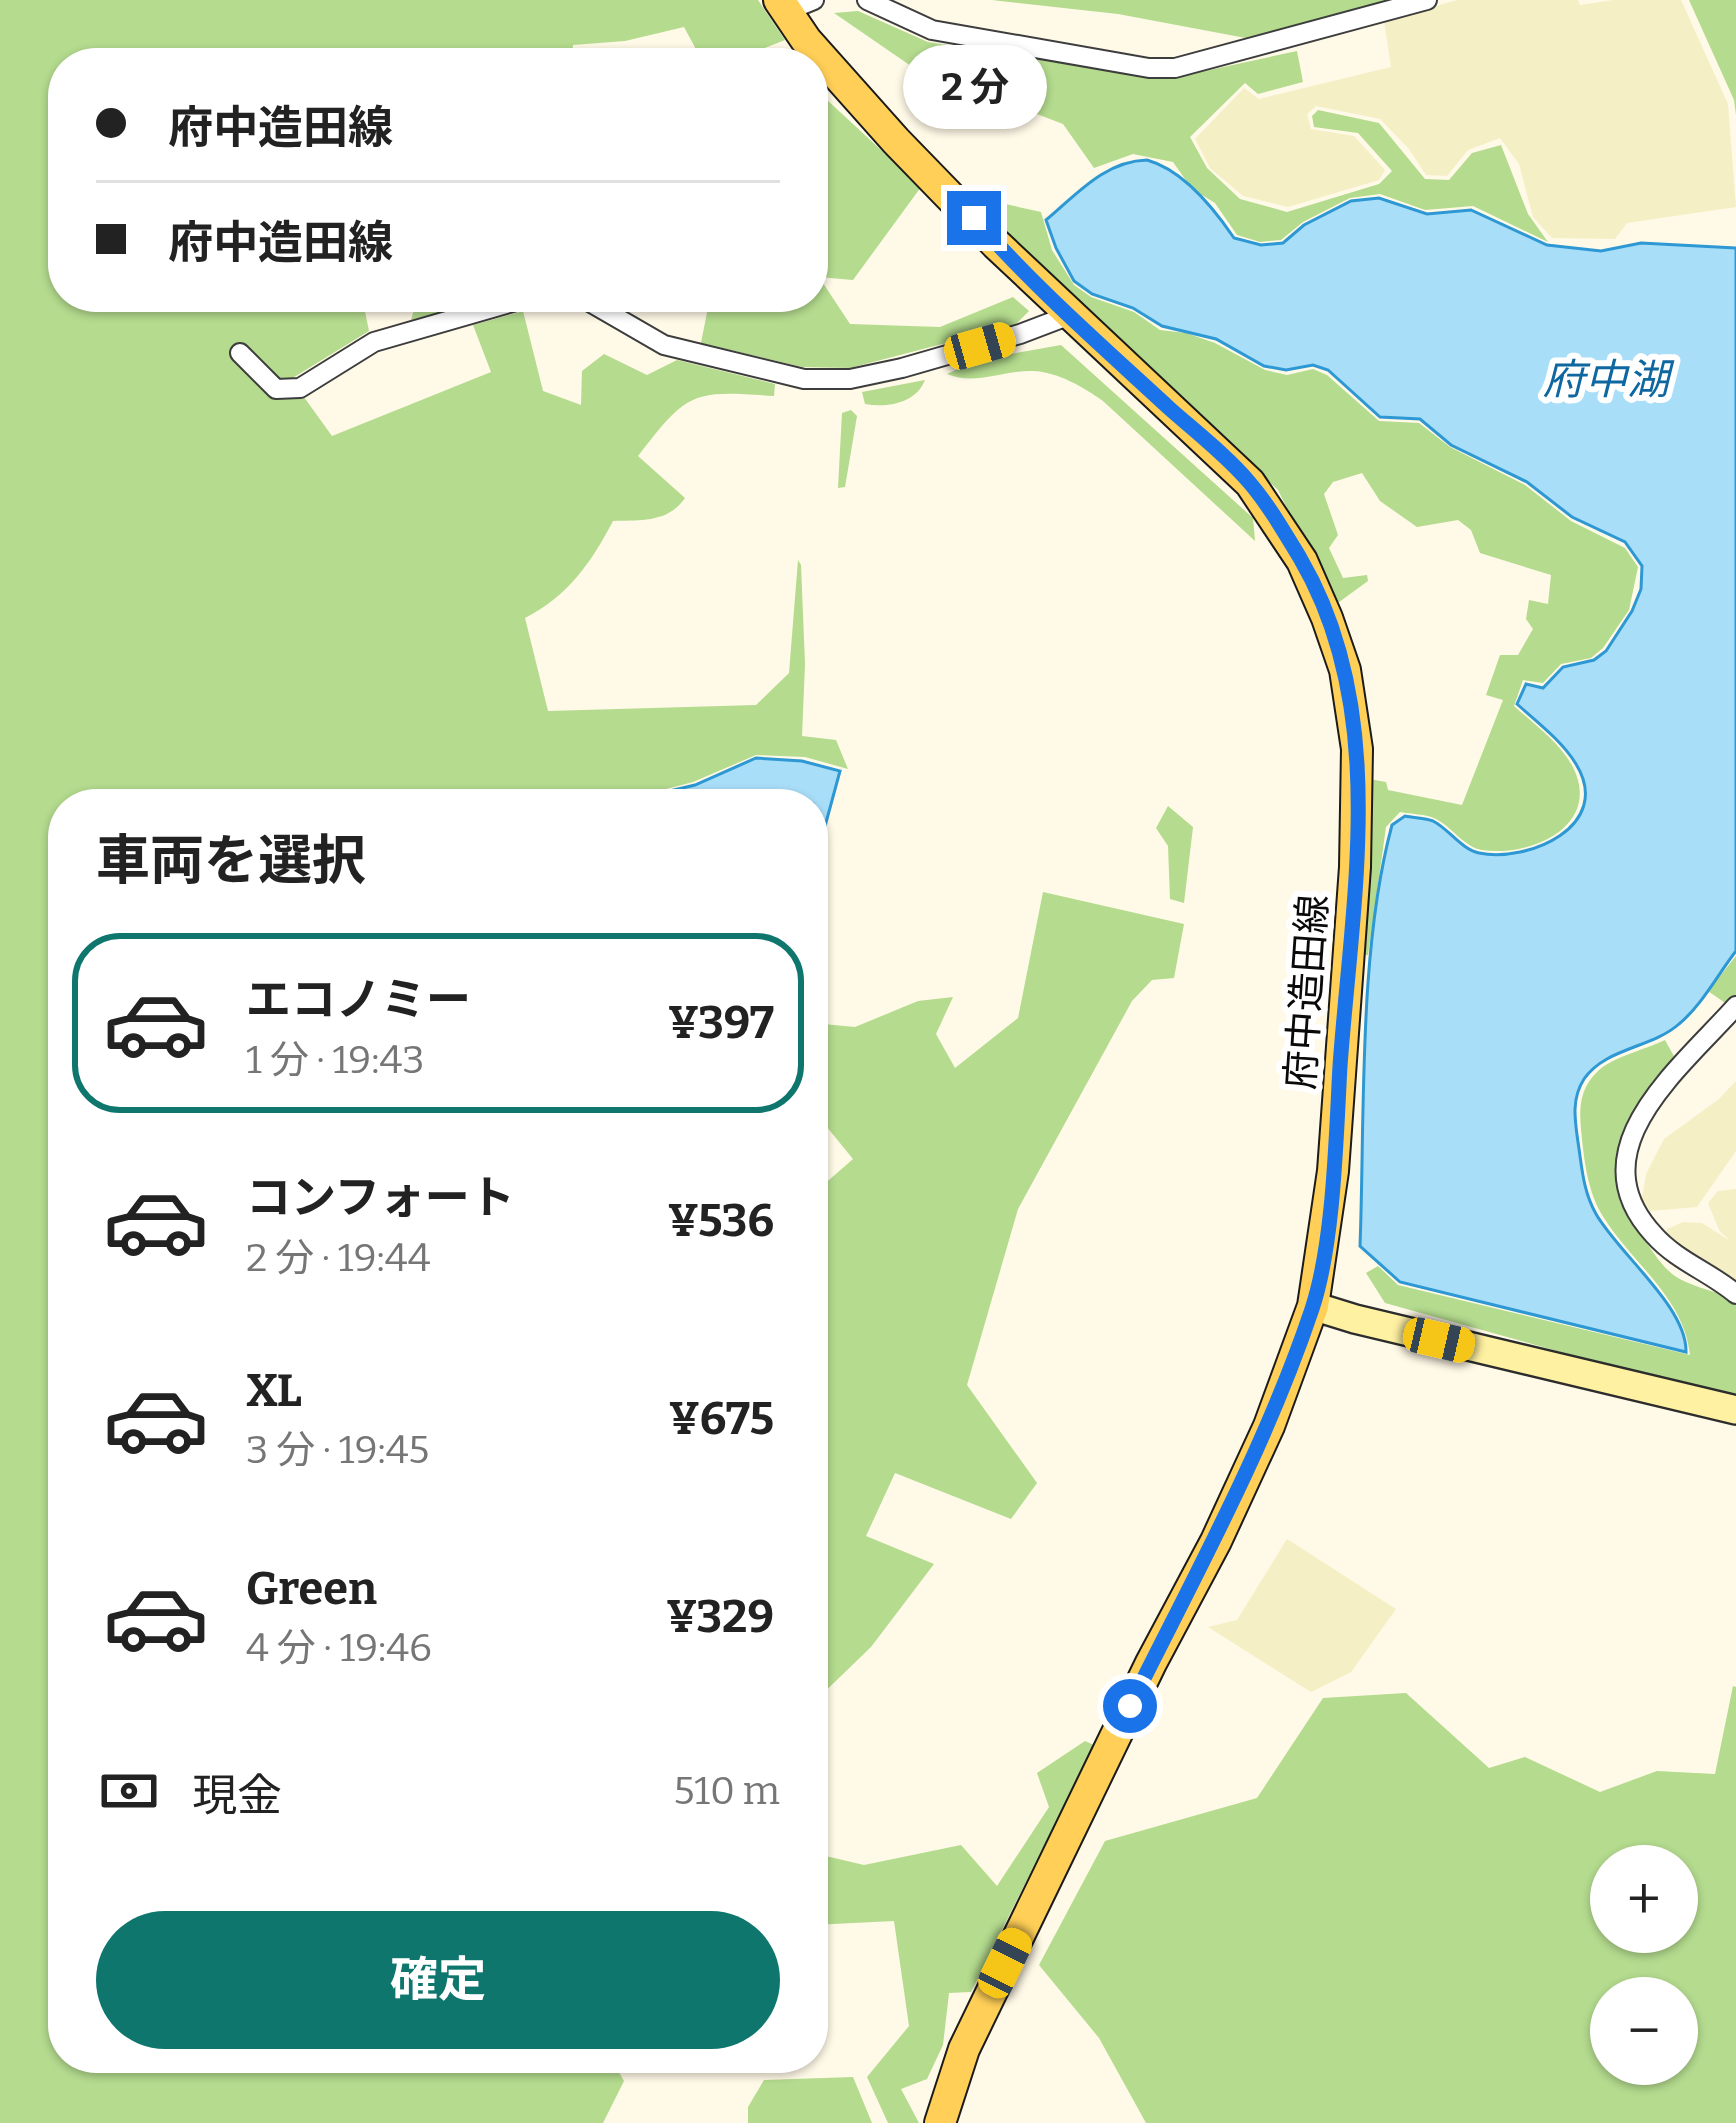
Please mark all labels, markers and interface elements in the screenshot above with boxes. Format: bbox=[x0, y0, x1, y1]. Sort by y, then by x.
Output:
callout: 2 分 bbox=[902, 44, 1046, 128]
text: 2 分 bbox=[941, 64, 1009, 110]
text: 府中造田線 bbox=[168, 101, 393, 155]
route end bbox=[947, 191, 1001, 245]
text: 府中造田線 bbox=[168, 216, 393, 270]
car bbox=[940, 319, 1020, 373]
water label: 府中湖 bbox=[1543, 355, 1675, 405]
text: 車両を選択 bbox=[96, 829, 366, 893]
street label: 府中造田線 bbox=[1277, 893, 1337, 1091]
icon: car bbox=[102, 969, 210, 1077]
text: エコノミー bbox=[246, 973, 471, 1027]
text: ¥397 bbox=[668, 996, 774, 1050]
text: 1 分 · 19:43 bbox=[246, 1037, 424, 1083]
icon: car bbox=[102, 1167, 210, 1275]
text: コンフォート bbox=[246, 1171, 515, 1225]
text: ¥536 bbox=[667, 1194, 774, 1248]
text: 2 分 · 19:44 bbox=[246, 1235, 431, 1281]
car bbox=[1400, 1314, 1478, 1366]
text: XL bbox=[246, 1364, 302, 1418]
icon: car bbox=[102, 1365, 210, 1473]
text: ¥675 bbox=[669, 1392, 774, 1446]
text: 3 分 · 19:45 bbox=[246, 1427, 429, 1473]
text: Green bbox=[246, 1562, 377, 1616]
icon: car bbox=[102, 1563, 210, 1671]
text: ¥329 bbox=[666, 1590, 774, 1644]
text: 4 分 · 19:46 bbox=[246, 1625, 432, 1671]
route start bbox=[1103, 1679, 1157, 1733]
icon: cash bbox=[96, 1758, 162, 1824]
text: 510 m bbox=[674, 1768, 780, 1814]
text: 現金 bbox=[192, 1769, 282, 1823]
map controls bbox=[1590, 1845, 1698, 2085]
button: + bbox=[1590, 1845, 1698, 1953]
button: 確定 bbox=[96, 1911, 780, 2049]
car bbox=[973, 1923, 1037, 2003]
button: − bbox=[1590, 1977, 1698, 2085]

